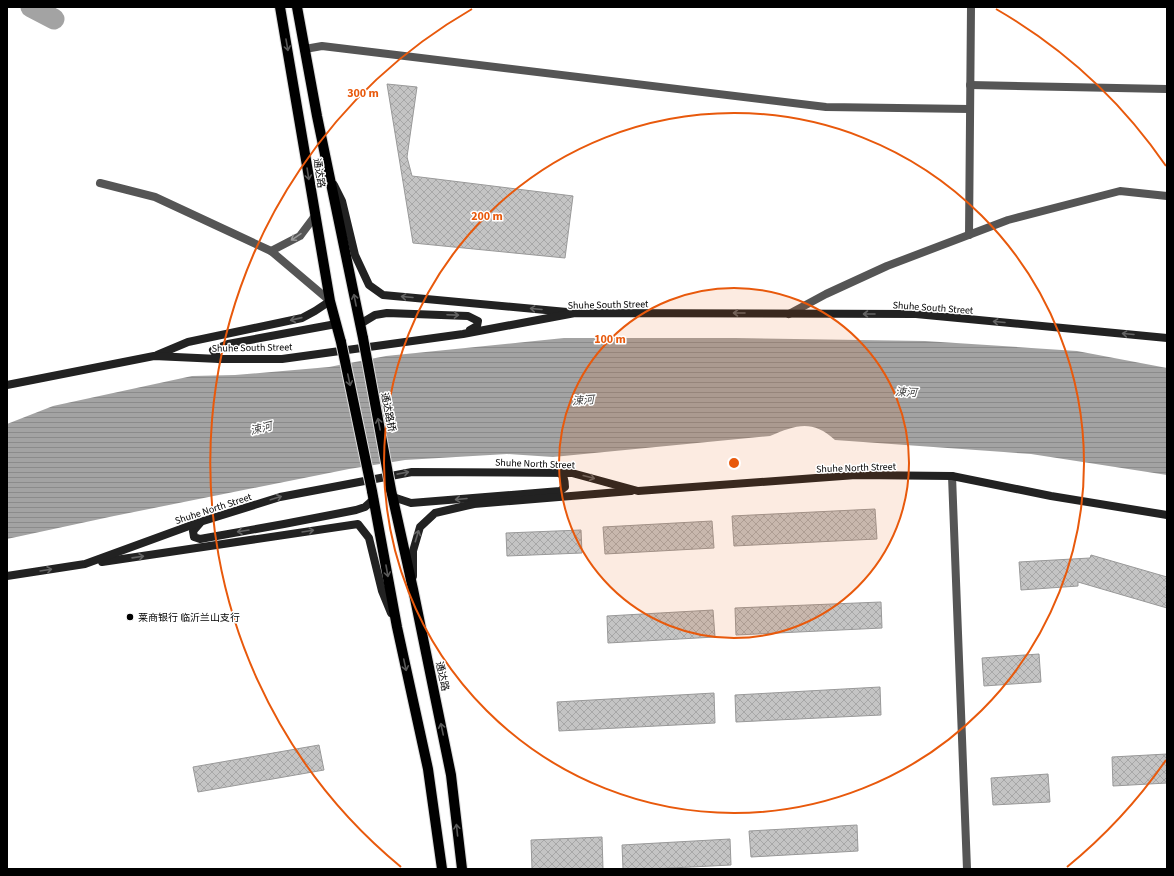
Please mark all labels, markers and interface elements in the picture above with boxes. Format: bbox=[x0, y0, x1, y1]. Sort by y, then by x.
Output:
one-way arrow bbox=[283, 39, 291, 52]
text: 300 m bbox=[347, 85, 379, 102]
street label: 通达路 bbox=[310, 157, 328, 189]
one-way arrow bbox=[304, 167, 312, 180]
text: 200 m bbox=[471, 208, 503, 225]
one-way arrow bbox=[291, 233, 302, 241]
one-way arrow bbox=[351, 293, 359, 306]
one-way arrow bbox=[401, 293, 414, 301]
street label: Shuhe South Street bbox=[568, 297, 649, 313]
street label: Shuhe South Street bbox=[892, 298, 974, 318]
one-way arrow bbox=[530, 305, 543, 312]
one-way arrow bbox=[733, 309, 746, 317]
one-way arrow bbox=[863, 310, 876, 318]
one-way arrow bbox=[446, 312, 459, 319]
one-way arrow bbox=[290, 315, 303, 323]
one-way arrow bbox=[993, 319, 1006, 326]
text: 100 m bbox=[594, 331, 626, 348]
one-way arrow bbox=[1122, 331, 1135, 338]
street label: Shuhe South Street bbox=[212, 340, 293, 356]
one-way arrow bbox=[345, 373, 353, 386]
water label: 涑河 bbox=[895, 385, 919, 400]
street label: 通达路桥 bbox=[377, 391, 399, 433]
water label: 涑河 bbox=[572, 392, 597, 409]
water label: 涑河 bbox=[249, 418, 276, 438]
one-way arrow bbox=[375, 418, 383, 431]
street label: Shuhe North Street bbox=[495, 456, 576, 472]
centre of rings bbox=[727, 456, 741, 470]
street label: Shuhe North Street bbox=[816, 460, 897, 476]
one-way arrow bbox=[397, 469, 410, 477]
one-way arrow bbox=[582, 474, 595, 481]
street label: Shuhe North Street bbox=[173, 490, 254, 528]
one-way arrow bbox=[269, 494, 282, 501]
one-way arrow bbox=[455, 495, 468, 502]
one-way arrow bbox=[301, 527, 314, 535]
one-way arrow bbox=[236, 528, 249, 536]
one-way arrow bbox=[414, 530, 421, 543]
one-way arrow bbox=[131, 553, 144, 561]
one-way arrow bbox=[383, 564, 391, 577]
one-way arrow bbox=[39, 566, 52, 574]
place label: 莱商银行 临沂兰山支行 bbox=[138, 611, 240, 625]
marker: 莱商银行 临沂兰山支行 bbox=[125, 612, 135, 622]
one-way arrow bbox=[402, 659, 410, 672]
street label: 通达路 bbox=[432, 660, 452, 692]
one-way arrow bbox=[438, 723, 446, 736]
one-way arrow bbox=[454, 824, 461, 837]

